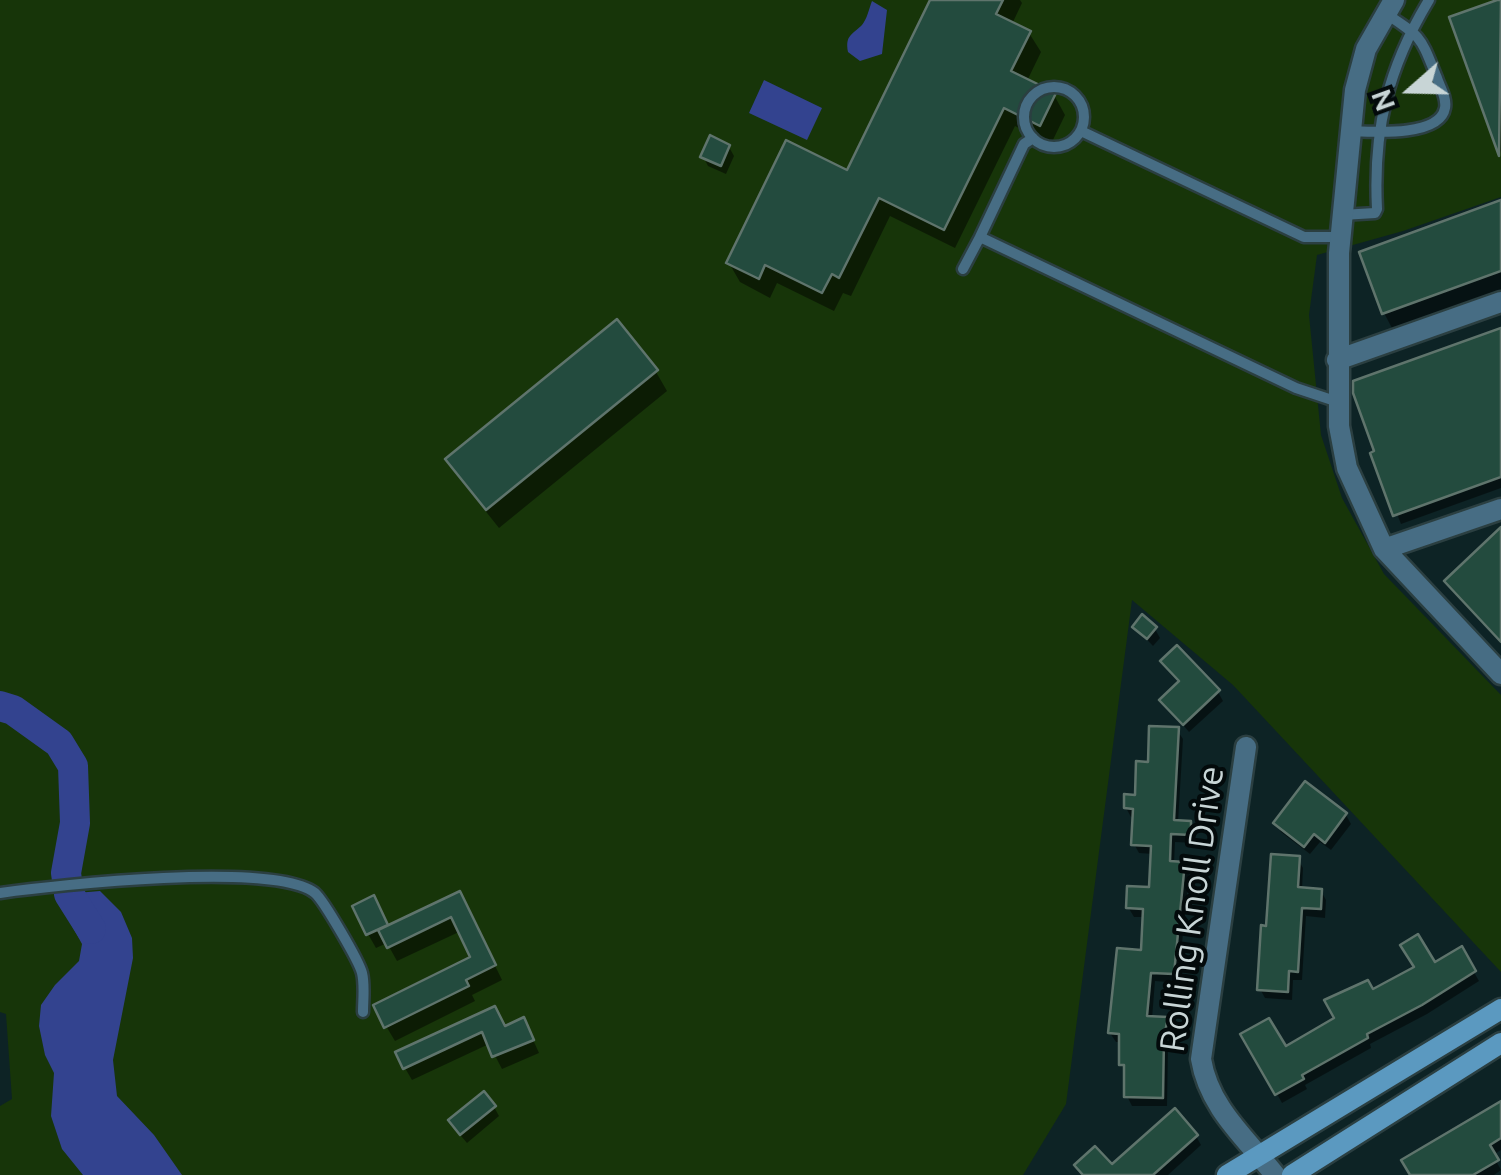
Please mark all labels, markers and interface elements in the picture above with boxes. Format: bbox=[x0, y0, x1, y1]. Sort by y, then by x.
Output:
north arrow bbox=[1361, 40, 1461, 140]
text: N bbox=[1364, 85, 1400, 116]
street label: Rolling Knoll Drive bbox=[1151, 763, 1233, 1055]

